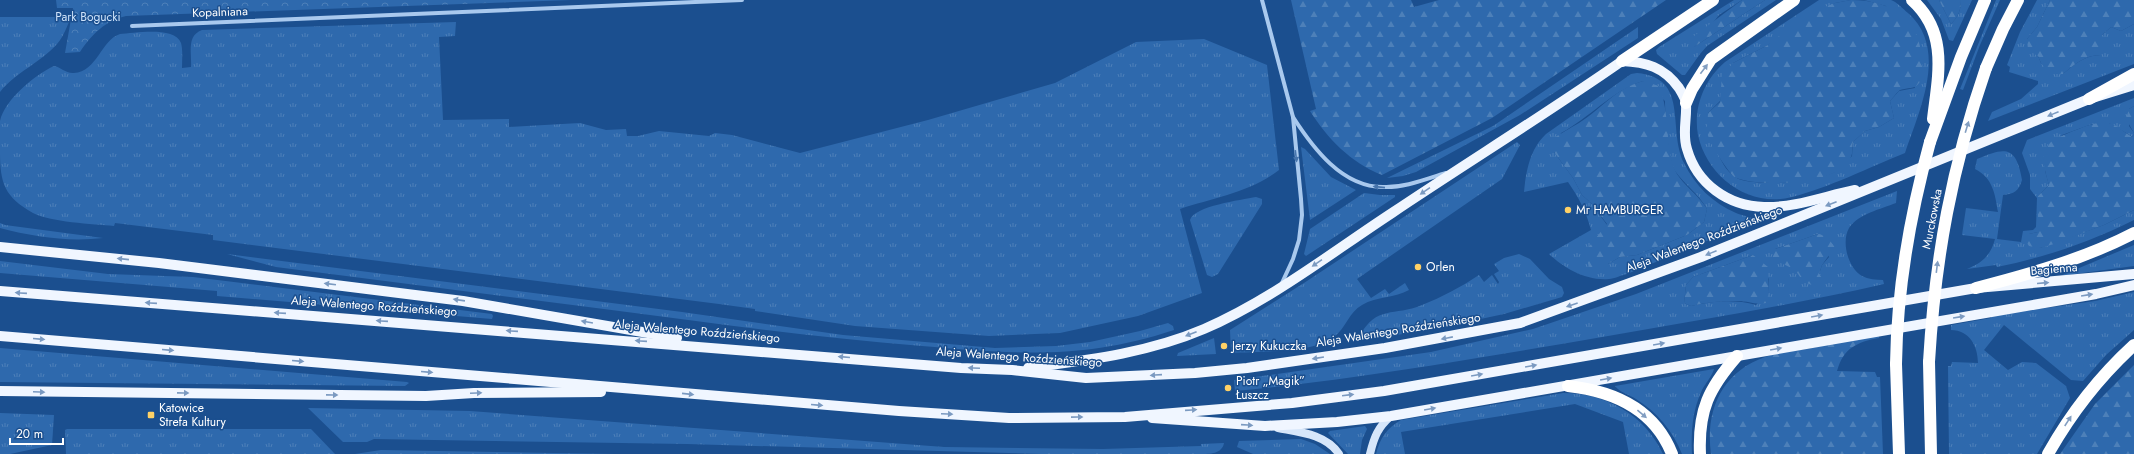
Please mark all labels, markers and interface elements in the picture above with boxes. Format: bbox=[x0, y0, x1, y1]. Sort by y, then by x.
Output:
street label: Kopalniana bbox=[192, 2, 248, 22]
park label: Park Bogucki bbox=[55, 8, 121, 26]
one-way arrow bbox=[1700, 63, 1708, 74]
one-way arrow bbox=[2048, 111, 2059, 117]
one-way arrow bbox=[1964, 120, 1970, 132]
one-way arrow bbox=[1293, 150, 1299, 162]
one-way arrow bbox=[1373, 183, 1385, 190]
one-way arrow bbox=[1420, 187, 1430, 195]
street label: Murckowska bbox=[1917, 187, 1947, 251]
place label: Mr HAMBURGER bbox=[1576, 201, 1663, 219]
street label: Aleja Walentego Roździeńskiego bbox=[1623, 201, 1785, 277]
one-way arrow bbox=[1825, 202, 1837, 208]
marker: Mr HAMBURGER bbox=[1563, 205, 1573, 215]
one-way arrow bbox=[1704, 250, 1716, 256]
one-way arrow bbox=[117, 256, 129, 262]
place label: Orlen bbox=[1426, 258, 1455, 276]
street label: Bagienna bbox=[2030, 258, 2078, 280]
one-way arrow bbox=[1311, 259, 1322, 267]
one-way arrow bbox=[1934, 261, 1940, 273]
marker: Orlen bbox=[1413, 262, 1423, 272]
one-way arrow bbox=[2037, 279, 2049, 286]
one-way arrow bbox=[324, 281, 336, 287]
one-way arrow bbox=[15, 289, 27, 296]
street label: Aleja Walentego Roździeńskiego bbox=[290, 291, 458, 321]
one-way arrow bbox=[2081, 292, 2093, 298]
one-way arrow bbox=[453, 297, 465, 303]
one-way arrow bbox=[144, 299, 157, 306]
one-way arrow bbox=[1566, 302, 1578, 308]
street label: Aleja Walentego Roździeńskiego bbox=[1314, 308, 1482, 352]
one-way arrow bbox=[274, 309, 286, 316]
one-way arrow bbox=[1811, 313, 1823, 319]
one-way arrow bbox=[1953, 314, 1965, 320]
street label: Aleja Walentego Roździeńskiego bbox=[613, 315, 781, 347]
one-way arrow bbox=[376, 317, 388, 324]
one-way arrow bbox=[581, 319, 593, 325]
one-way arrow bbox=[506, 327, 518, 334]
one-way arrow bbox=[1185, 331, 1197, 337]
one-way arrow bbox=[1441, 335, 1453, 341]
one-way arrow bbox=[33, 336, 45, 342]
place label: Jerzy Kukuczka bbox=[1230, 337, 1307, 355]
one-way arrow bbox=[635, 338, 647, 345]
one-way arrow bbox=[1653, 340, 1665, 346]
marker: Jerzy Kukuczka bbox=[1219, 341, 1229, 351]
street label: Aleja Walentego Roździeńskiego bbox=[935, 342, 1103, 372]
one-way arrow bbox=[162, 346, 174, 353]
one-way arrow bbox=[1770, 346, 1782, 352]
one-way arrow bbox=[838, 354, 850, 361]
one-way arrow bbox=[1312, 355, 1324, 361]
one-way arrow bbox=[292, 357, 304, 364]
one-way arrow bbox=[1524, 362, 1537, 368]
one-way arrow bbox=[967, 365, 980, 371]
one-way arrow bbox=[421, 368, 434, 375]
one-way arrow bbox=[1150, 372, 1162, 379]
place label: Piotr „Magik” Łuszcz bbox=[1235, 372, 1305, 404]
one-way arrow bbox=[1471, 372, 1483, 378]
one-way arrow bbox=[1600, 376, 1613, 382]
marker: Piotr „Magik” Łuszcz bbox=[1223, 383, 1233, 393]
one-way arrow bbox=[33, 389, 46, 395]
one-way arrow bbox=[177, 390, 189, 397]
one-way arrow bbox=[470, 390, 483, 396]
one-way arrow bbox=[682, 390, 694, 397]
one-way arrow bbox=[326, 392, 339, 398]
one-way arrow bbox=[1342, 392, 1354, 399]
place label: Katowice Strefa Kultury bbox=[159, 399, 227, 431]
one-way arrow bbox=[811, 401, 823, 408]
one-way arrow bbox=[1424, 406, 1436, 412]
one-way arrow bbox=[1185, 407, 1197, 414]
one-way arrow bbox=[1637, 409, 1648, 418]
marker: Katowice Strefa Kultury bbox=[146, 410, 156, 420]
one-way arrow bbox=[941, 411, 953, 418]
one-way arrow bbox=[1071, 414, 1084, 420]
one-way arrow bbox=[2065, 415, 2072, 427]
scale bar bbox=[10, 420, 63, 446]
one-way arrow bbox=[1241, 421, 1253, 428]
text: 20 m bbox=[16, 425, 43, 443]

